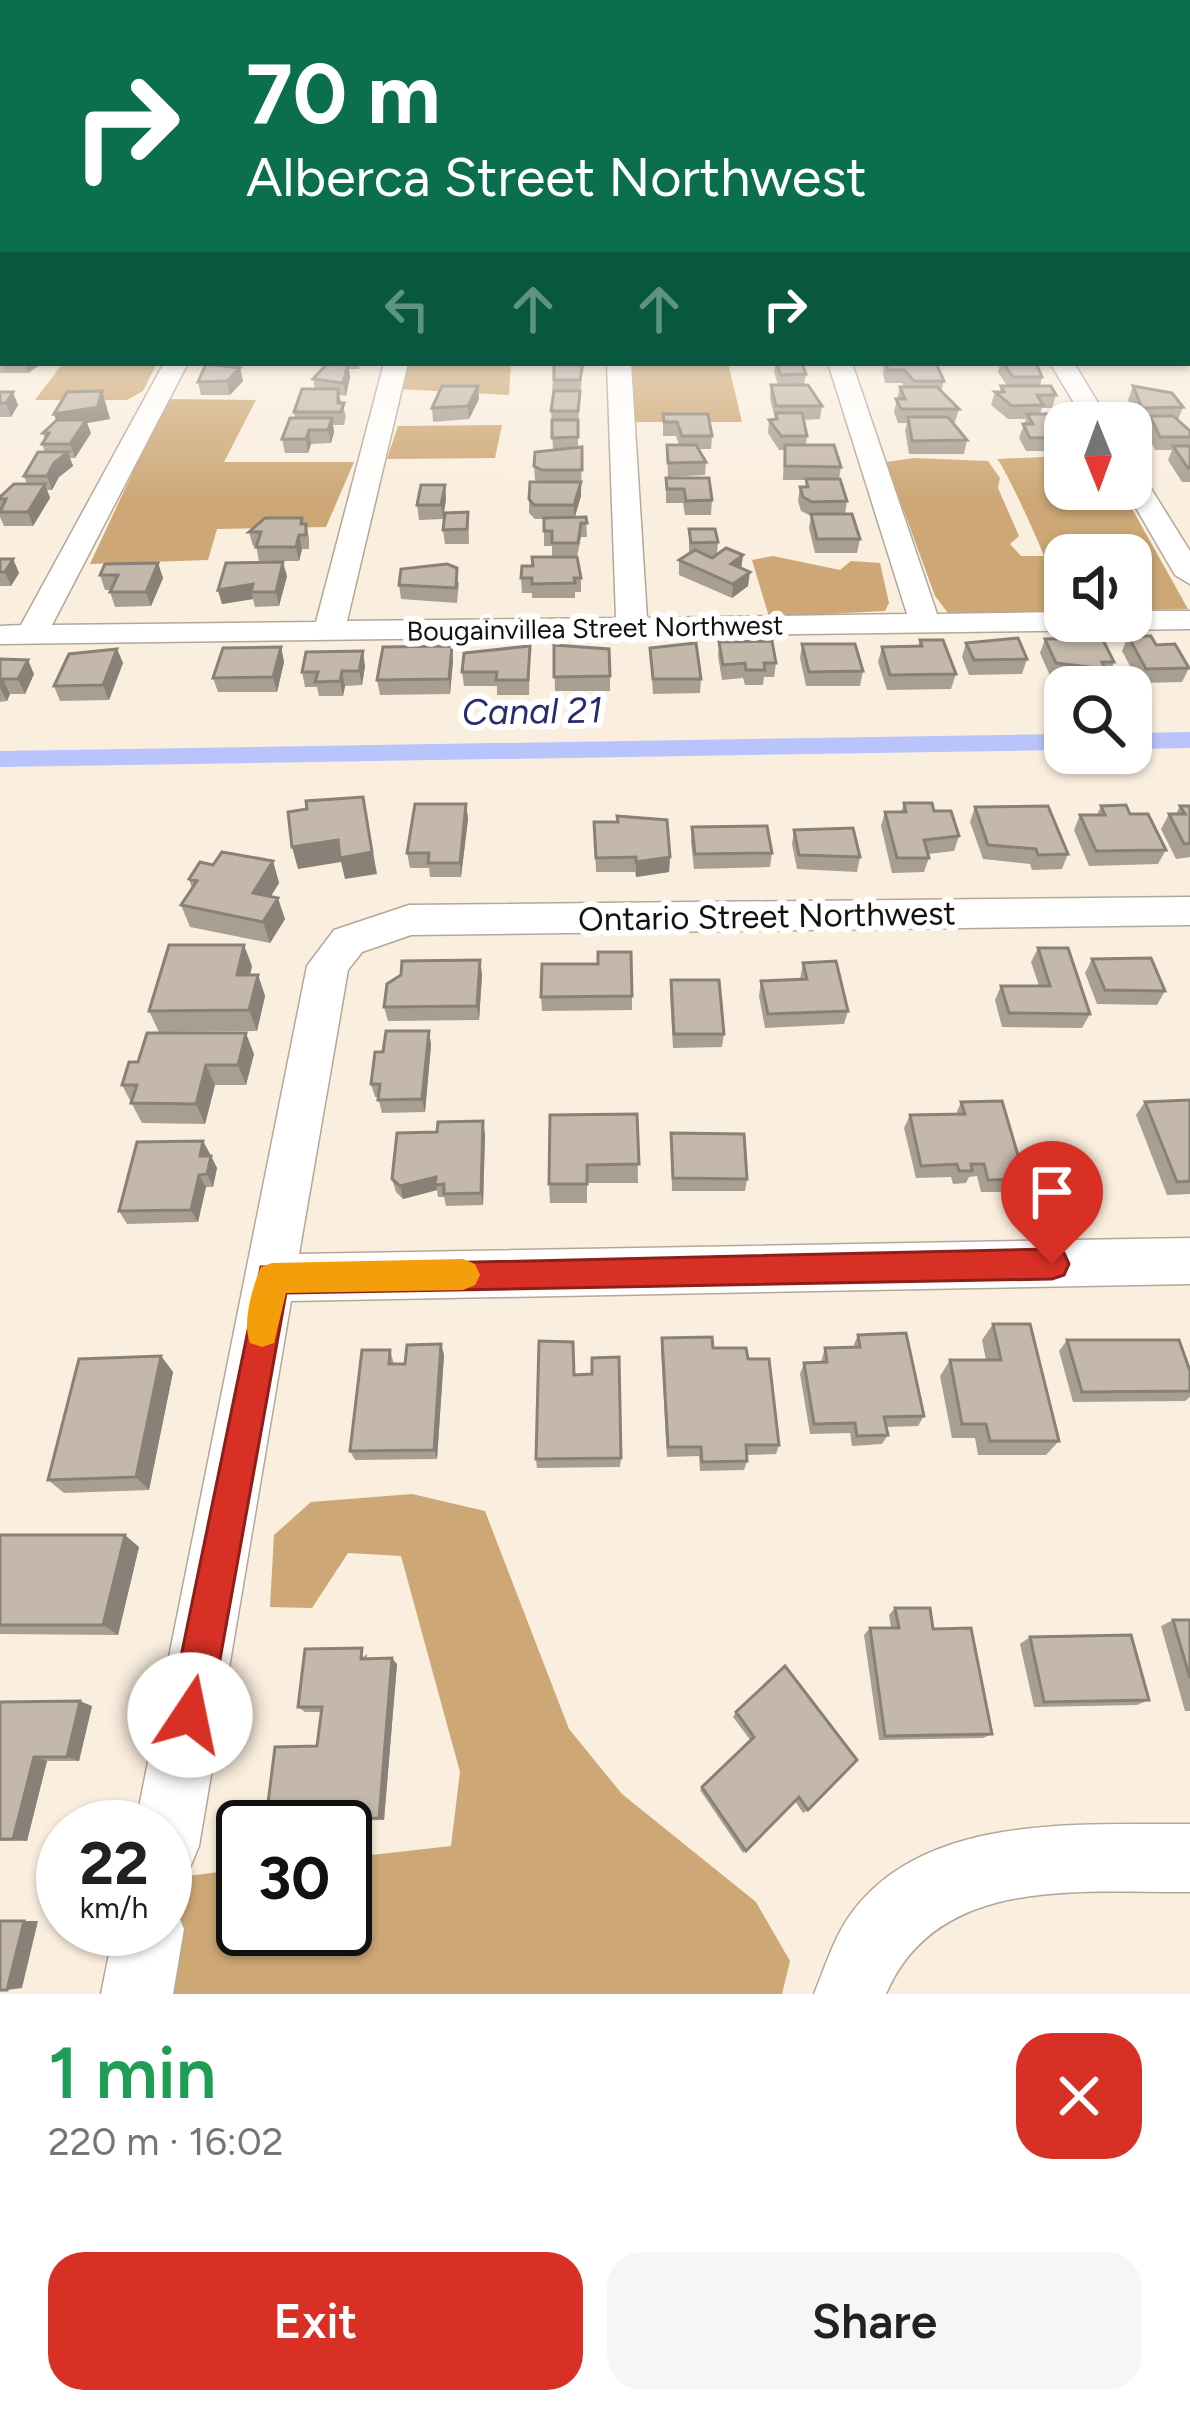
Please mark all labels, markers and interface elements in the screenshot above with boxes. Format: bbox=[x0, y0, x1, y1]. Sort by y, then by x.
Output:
text: 70 m bbox=[246, 43, 440, 144]
icon: right bbox=[48, 48, 204, 204]
text: Alberca Street Northwest bbox=[246, 145, 867, 210]
icon: left bbox=[374, 276, 440, 342]
icon: ahead bbox=[500, 276, 566, 342]
icon: ahead bbox=[626, 276, 692, 342]
icon: right bbox=[752, 276, 818, 342]
north arrow bbox=[1044, 402, 1152, 510]
map controls bbox=[1044, 402, 1152, 774]
button: sound bbox=[1044, 534, 1152, 642]
street label: Bougainvillea Street Northwest bbox=[406, 608, 784, 648]
button: search bbox=[1044, 666, 1152, 774]
water label: Canal 21 bbox=[462, 688, 602, 734]
street label: Ontario Street Northwest bbox=[578, 893, 956, 939]
pin bbox=[1001, 1141, 1103, 1264]
icon: arrive bbox=[1019, 1159, 1085, 1225]
position arrow bbox=[127, 1652, 253, 1778]
speed limit sign: 30 bbox=[216, 1800, 372, 1956]
text: 22 bbox=[79, 1827, 149, 1899]
text: km/h bbox=[80, 1889, 148, 1926]
text: 1 min bbox=[48, 2030, 216, 2116]
button: close bbox=[1016, 2033, 1142, 2159]
text: 220 m · 16:02 bbox=[48, 2118, 283, 2165]
button: Exit bbox=[48, 2252, 583, 2390]
button: Share bbox=[607, 2252, 1142, 2390]

